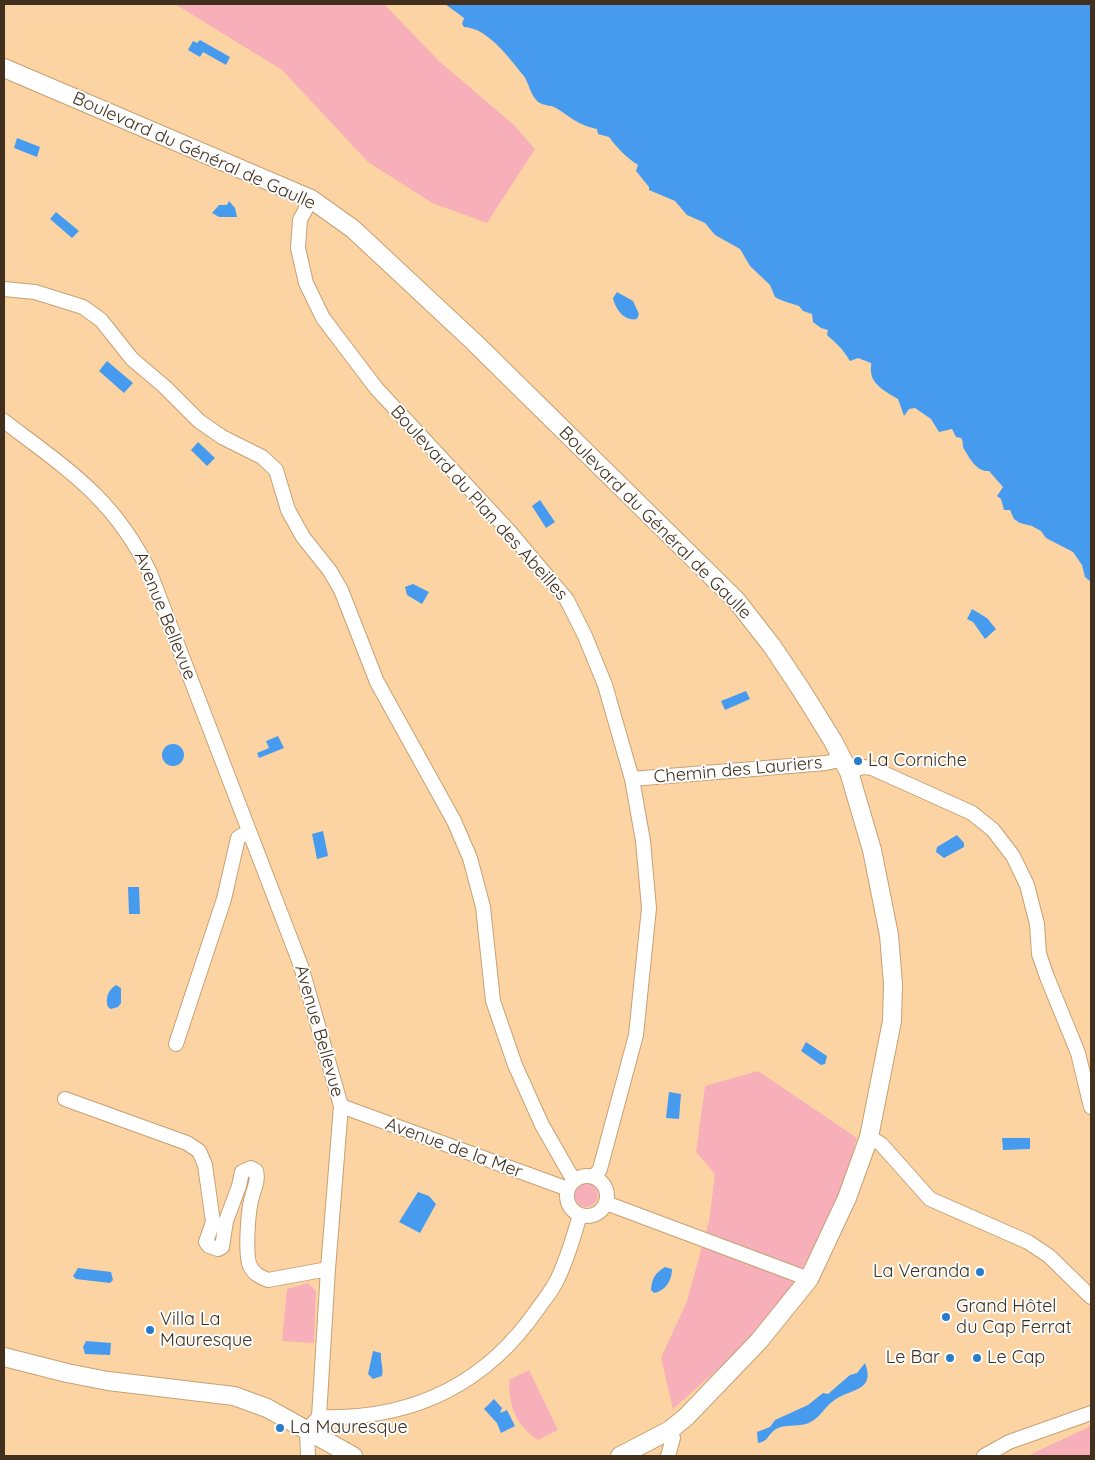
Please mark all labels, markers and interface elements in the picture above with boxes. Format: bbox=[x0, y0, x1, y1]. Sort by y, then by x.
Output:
street label: Boulevard du Général de Gaulle bbox=[69, 87, 319, 215]
street label: Boulevard du Plan des Abeilles bbox=[386, 401, 572, 605]
street label: Boulevard du Général de Gaulle bbox=[554, 422, 756, 624]
street label: Avenue Bellevue bbox=[129, 549, 201, 683]
place label: La Corniche bbox=[868, 750, 967, 772]
street label: Chemin des Lauriers bbox=[653, 752, 823, 788]
marker: La Corniche bbox=[852, 755, 864, 767]
street label: Avenue Bellevue bbox=[290, 962, 348, 1100]
street label: Avenue de la Mer bbox=[382, 1113, 526, 1183]
place label: La Veranda bbox=[873, 1261, 970, 1283]
marker: La Veranda bbox=[974, 1266, 986, 1278]
place label: Grand Hôtel du Cap Ferrat bbox=[956, 1296, 1072, 1338]
place label: Villa La Mauresque bbox=[160, 1309, 252, 1352]
marker: Grand Hôtel du Cap Ferrat bbox=[940, 1311, 952, 1323]
marker: Villa La Mauresque bbox=[144, 1324, 156, 1336]
place label: Le Bar bbox=[886, 1347, 940, 1369]
place label: Le Cap bbox=[987, 1347, 1045, 1369]
marker: Le Bar bbox=[944, 1352, 956, 1364]
marker: Le Cap bbox=[971, 1352, 983, 1364]
place label: La Mauresque bbox=[290, 1417, 408, 1439]
marker: La Mauresque bbox=[274, 1422, 286, 1434]

